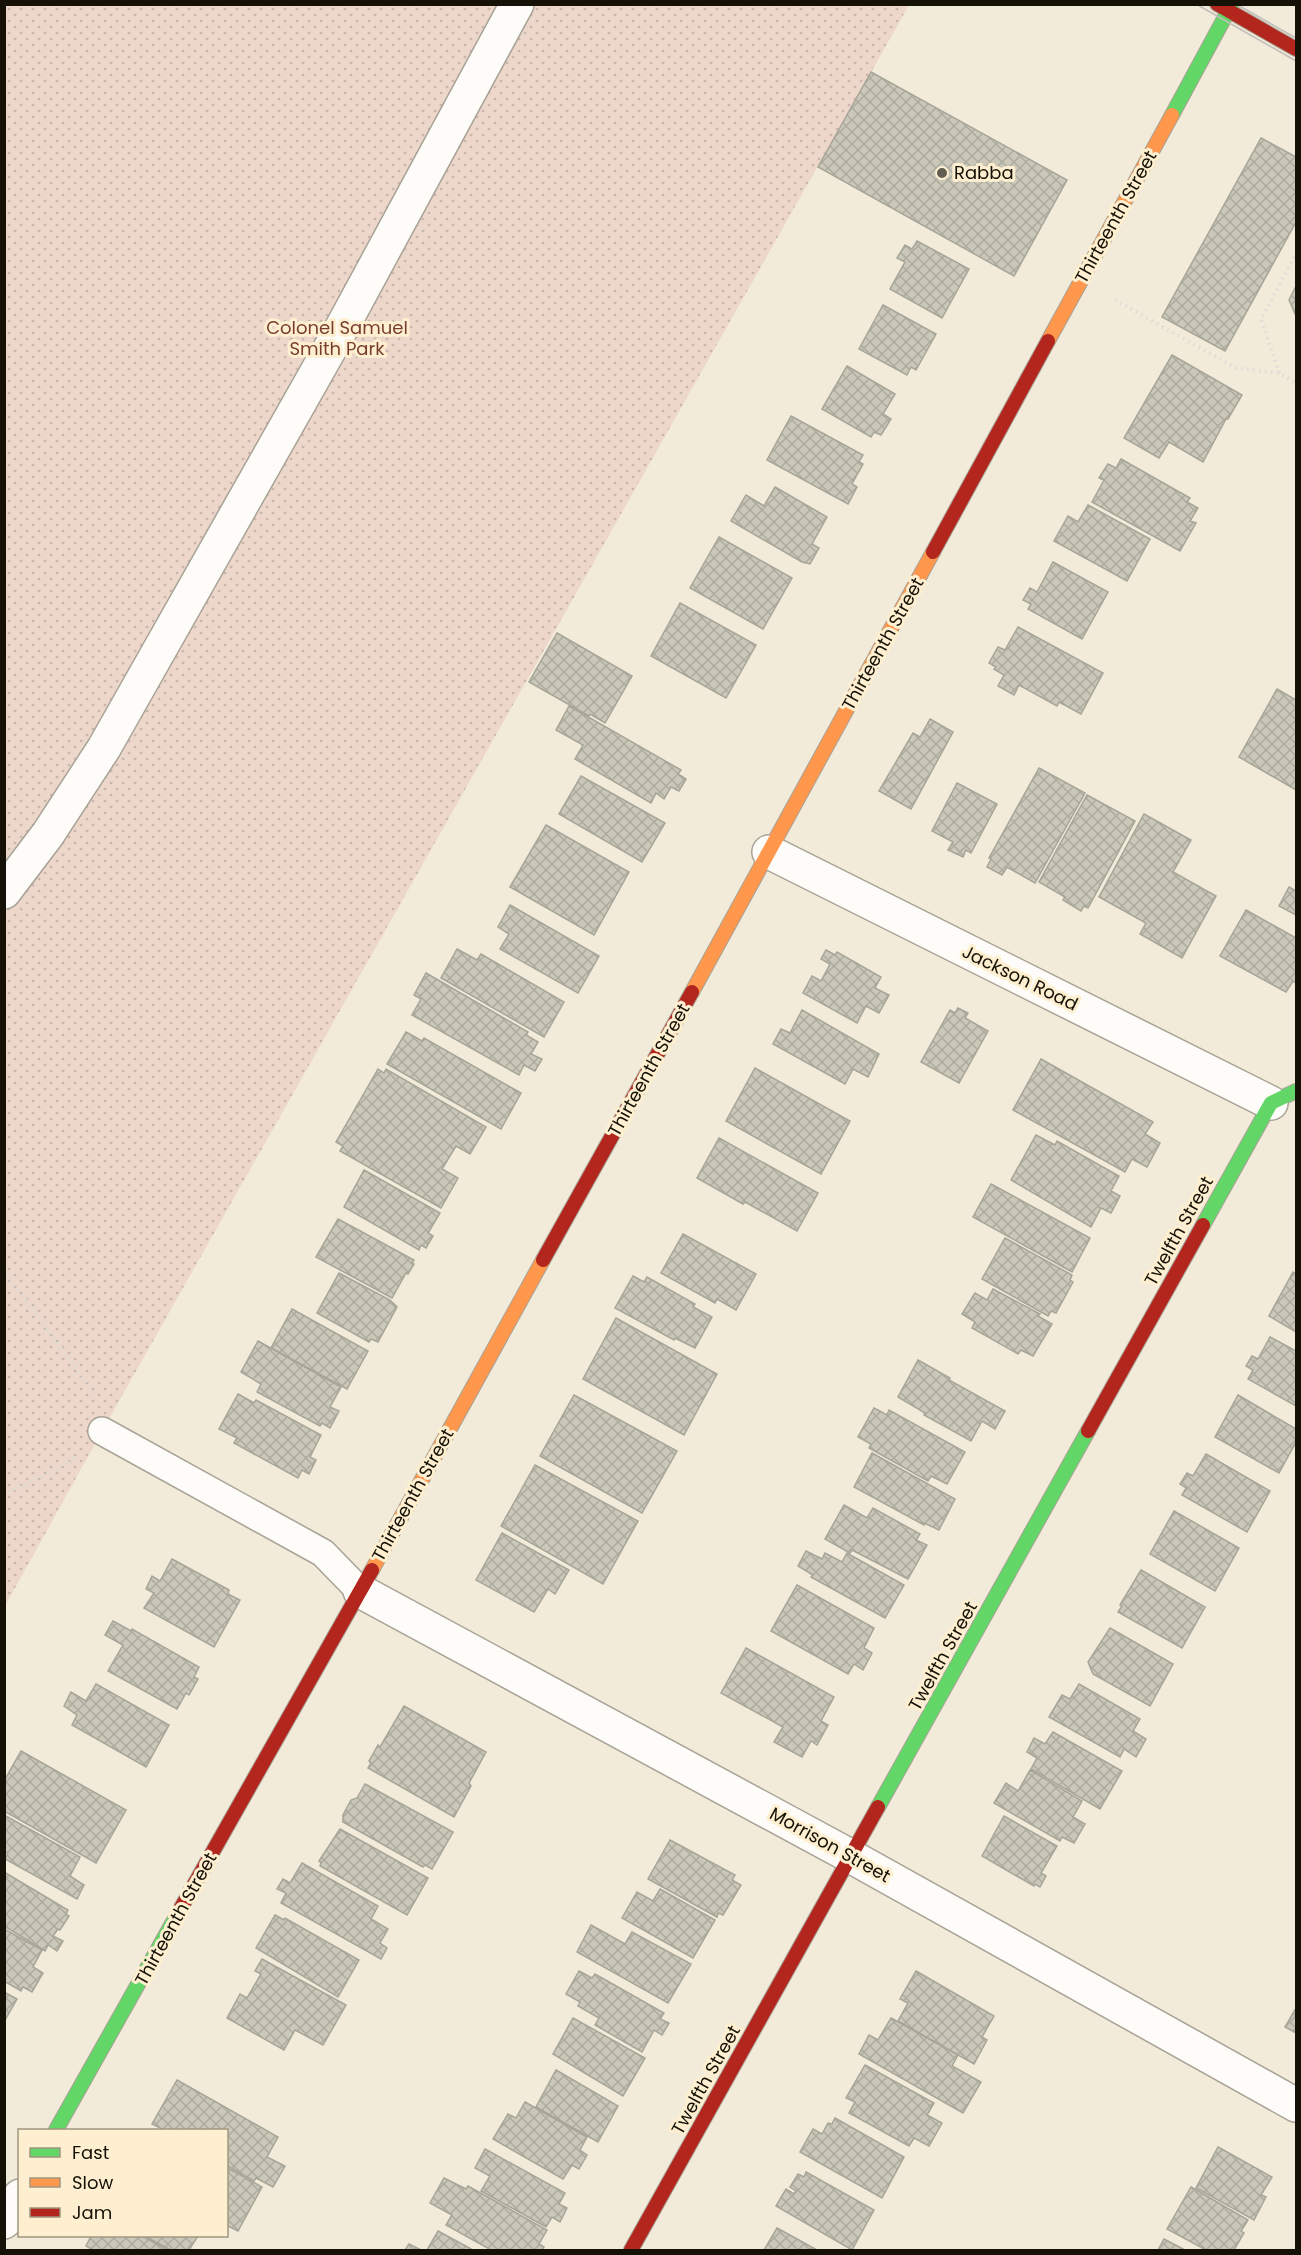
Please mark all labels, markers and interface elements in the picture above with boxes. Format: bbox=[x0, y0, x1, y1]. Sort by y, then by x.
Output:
street label: Thirteenth Street bbox=[1069, 146, 1162, 288]
place label: Rabba bbox=[954, 160, 1014, 185]
marker: Rabba bbox=[935, 166, 949, 180]
park label: Colonel Samuel Smith Park bbox=[266, 315, 408, 361]
street label: Thirteenth Street bbox=[836, 573, 929, 715]
street label: Jackson Road bbox=[958, 939, 1082, 1016]
street label: Thirteenth Street bbox=[602, 999, 695, 1141]
street label: Twelfth Street bbox=[1138, 1172, 1219, 1290]
street label: Thirteenth Street bbox=[366, 1424, 459, 1566]
street label: Twelfth Street bbox=[902, 1597, 983, 1715]
street label: Morrison Street bbox=[765, 1801, 895, 1888]
street label: Thirteenth Street bbox=[129, 1848, 222, 1990]
street label: Twelfth Street bbox=[665, 2021, 746, 2139]
legend bbox=[18, 2129, 228, 2237]
text: Fast bbox=[72, 2140, 109, 2165]
text: Slow bbox=[72, 2170, 114, 2195]
text: Jam bbox=[72, 2200, 112, 2225]

